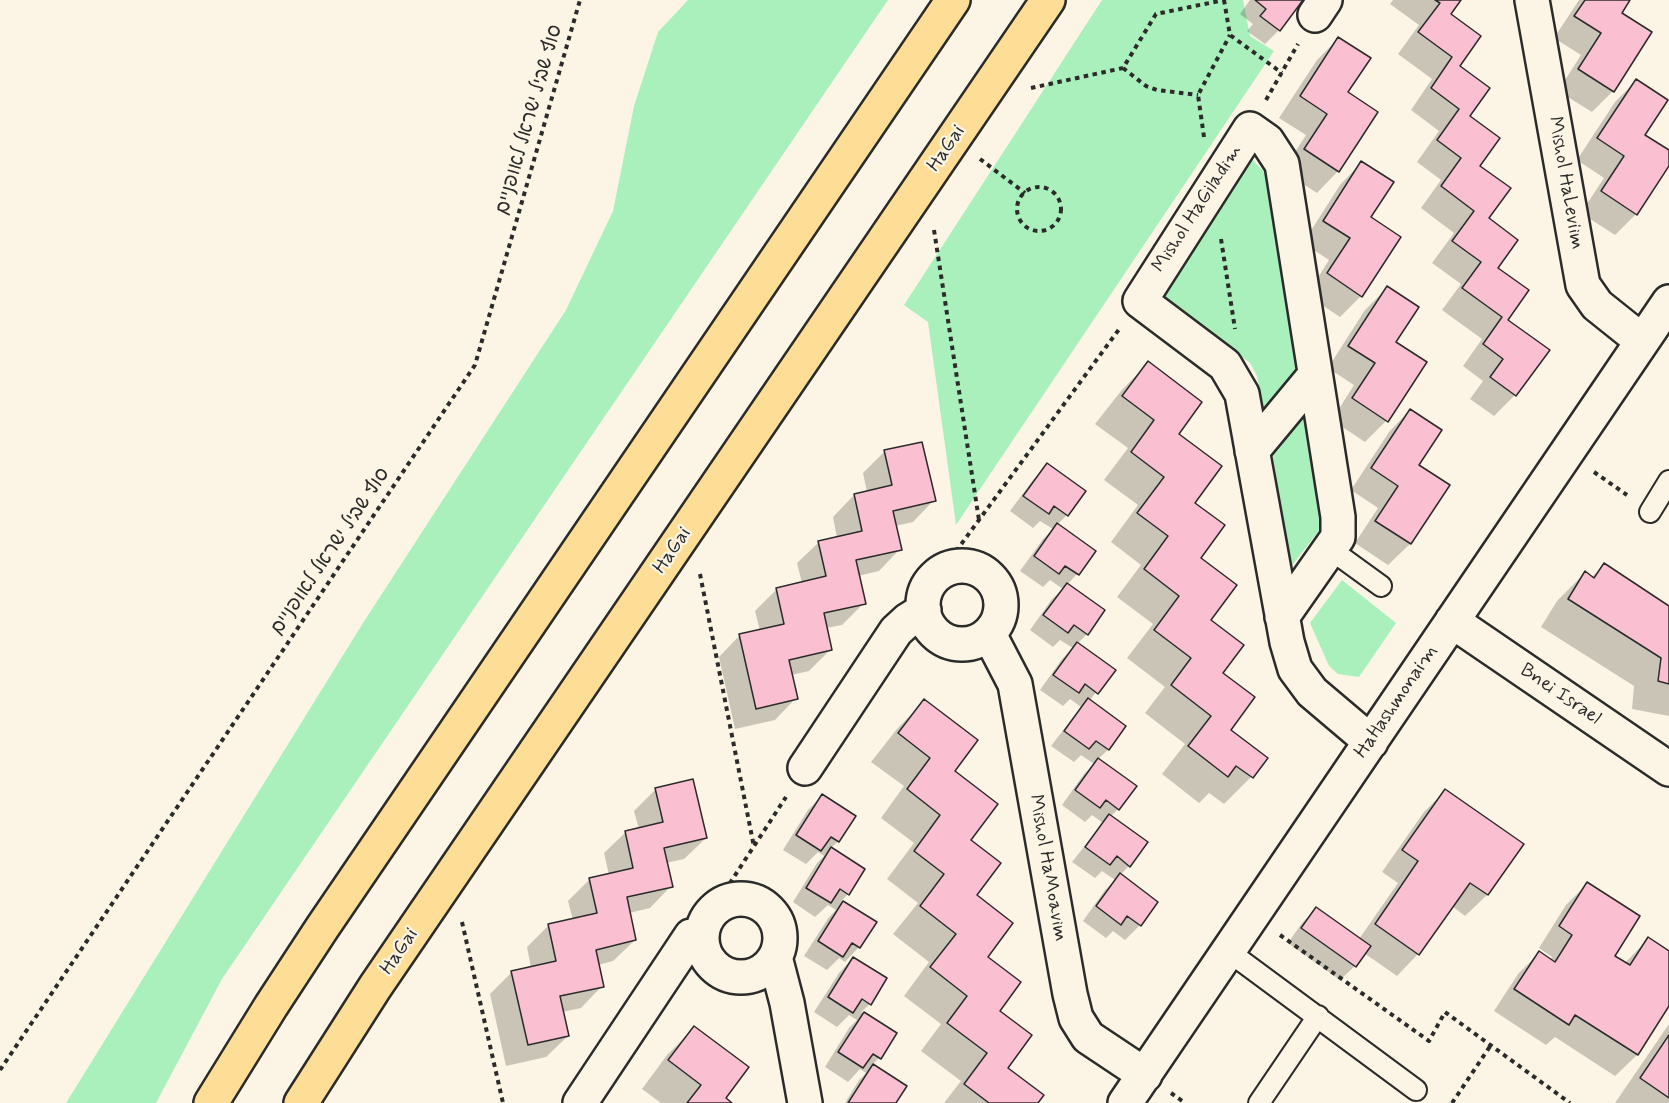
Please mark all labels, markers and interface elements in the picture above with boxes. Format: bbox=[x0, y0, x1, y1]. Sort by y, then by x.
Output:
street label: סוף שביל ישראל לאופניים bbox=[491, 22, 569, 218]
street label: Mishol HaLeviim bbox=[1542, 115, 1588, 251]
street label: HaGai bbox=[923, 121, 971, 177]
street label: Mishol HaGiladim bbox=[1148, 141, 1248, 277]
street label: סוף שביל ישראל לאופניים bbox=[266, 464, 396, 640]
street label: HaGai bbox=[649, 523, 697, 579]
street label: HaHashmonaim bbox=[1350, 641, 1444, 763]
street label: Bnei Israel bbox=[1515, 659, 1605, 731]
street label: Mishol HaMoavim bbox=[1022, 793, 1072, 943]
street label: HaGai bbox=[376, 924, 424, 980]

